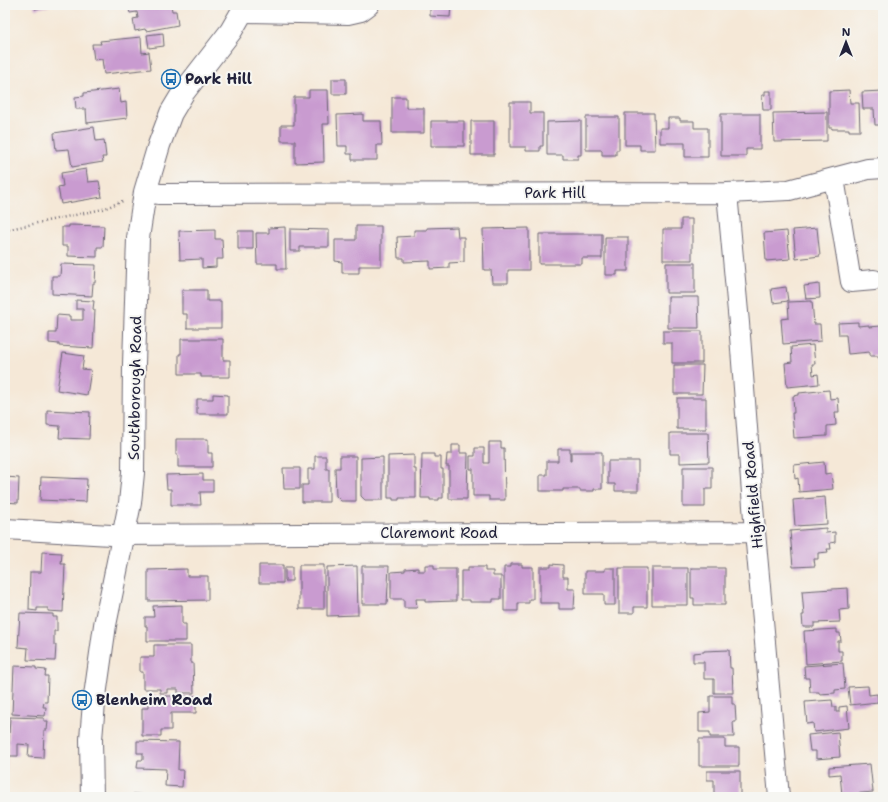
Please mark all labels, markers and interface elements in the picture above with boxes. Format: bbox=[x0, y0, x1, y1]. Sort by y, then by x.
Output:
north arrow bbox=[826, 22, 866, 62]
text: N bbox=[842, 25, 851, 40]
bus stop icon: Park Hill bbox=[160, 68, 182, 90]
place label: Park Hill bbox=[185, 69, 252, 89]
street label: Park Hill bbox=[524, 183, 586, 203]
street label: Southborough Road bbox=[124, 315, 146, 460]
street label: Highfield Road bbox=[738, 440, 768, 550]
street label: Claremont Road bbox=[380, 523, 498, 543]
bus stop icon: Blenheim Road bbox=[71, 689, 93, 711]
place label: Blenheim Road bbox=[96, 690, 213, 710]

